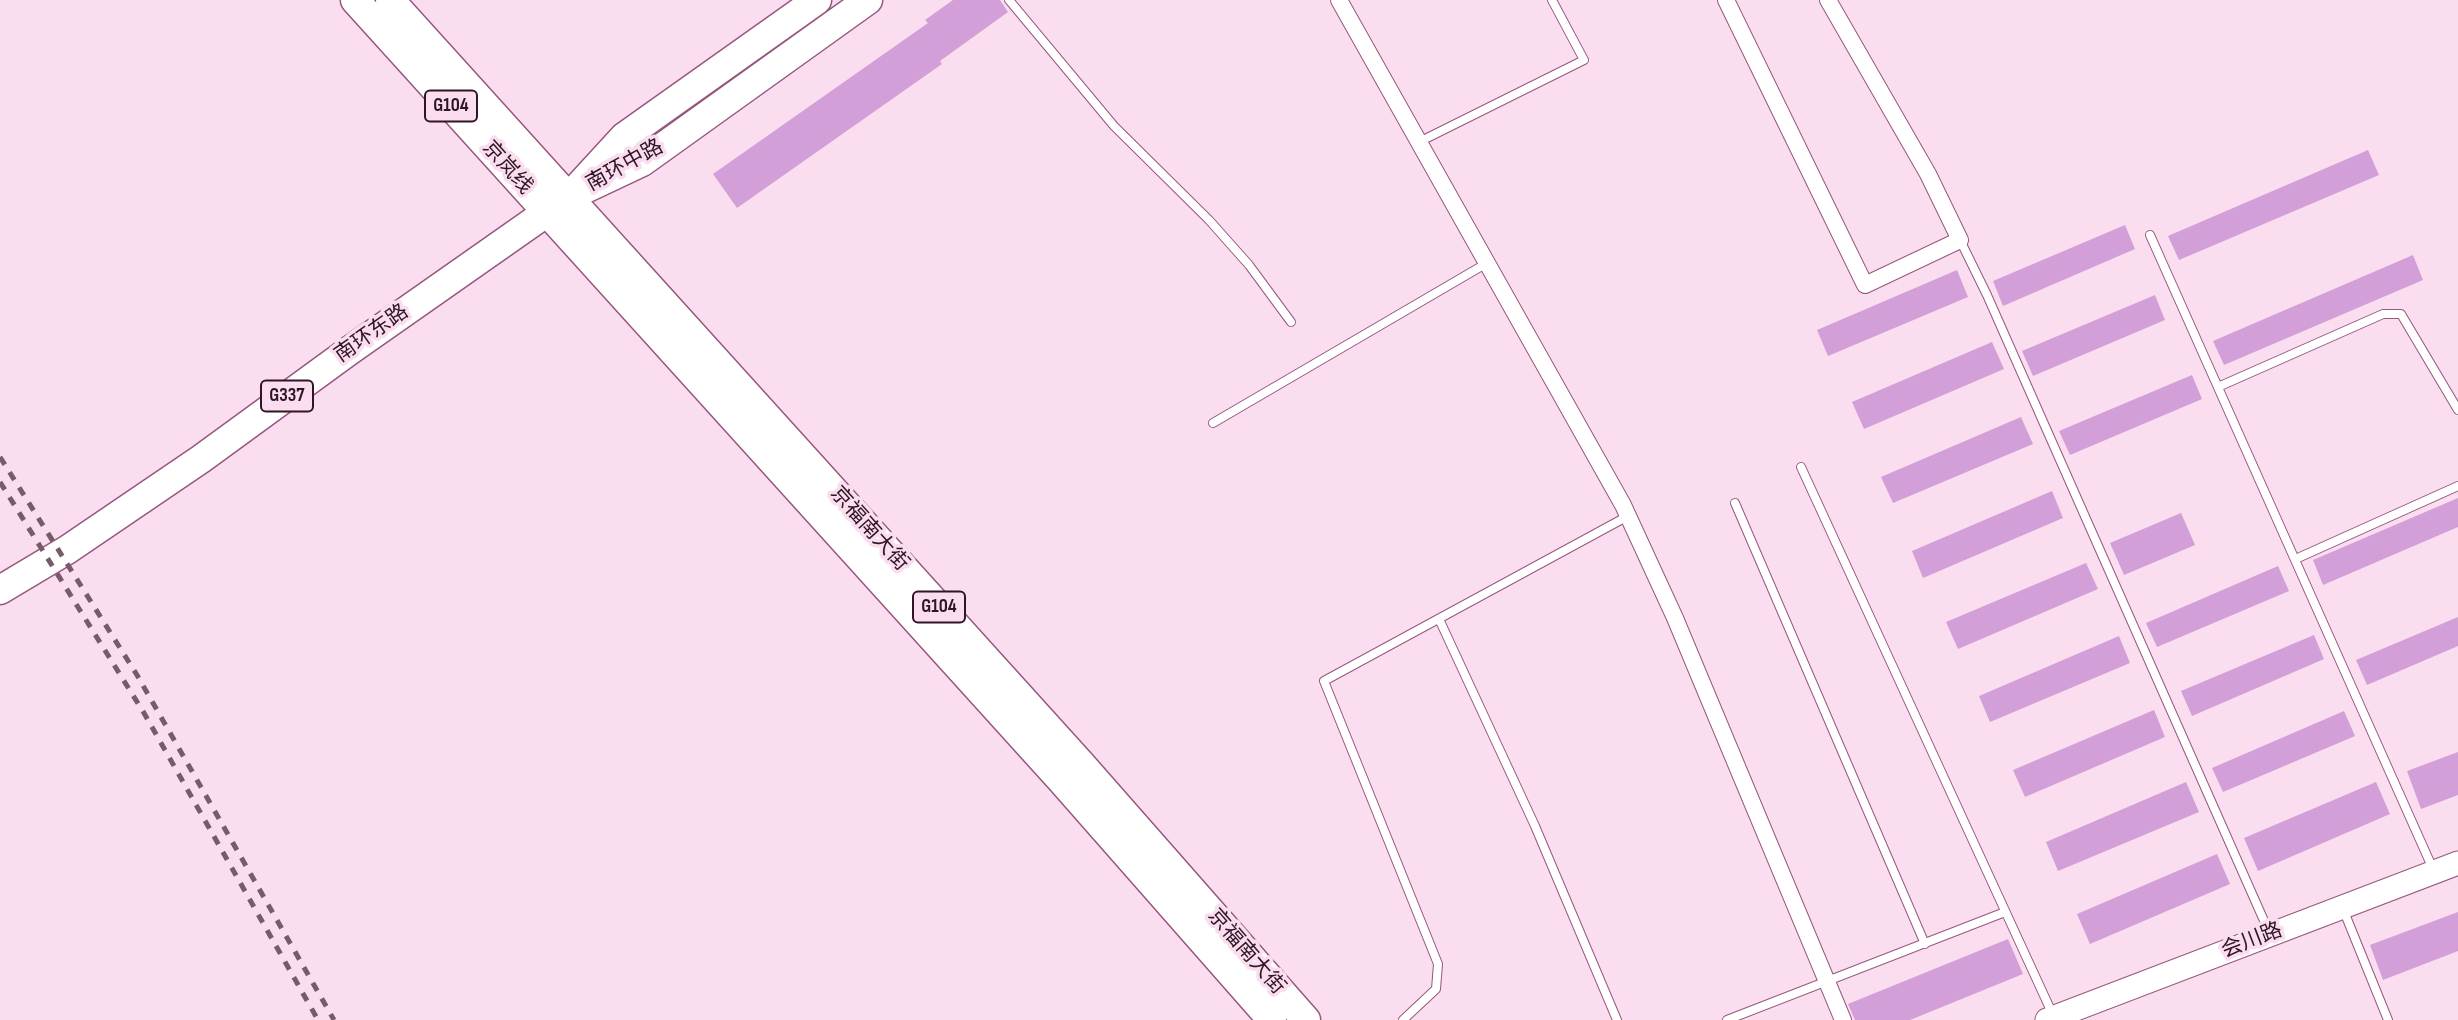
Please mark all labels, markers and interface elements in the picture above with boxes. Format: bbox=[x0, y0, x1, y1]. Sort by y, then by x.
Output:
road number: G104 bbox=[425, 90, 477, 122]
street label: 南环中路 bbox=[582, 135, 668, 197]
street label: 京岚线 bbox=[477, 136, 537, 200]
street label: 南环东路 bbox=[330, 300, 414, 368]
road number: G337 bbox=[261, 380, 313, 412]
street label: 京福南大街 bbox=[825, 482, 913, 576]
road number: G104 bbox=[913, 592, 965, 622]
street label: 京福南大街 bbox=[1202, 904, 1290, 1000]
street label: 会川路 bbox=[2218, 918, 2286, 964]

